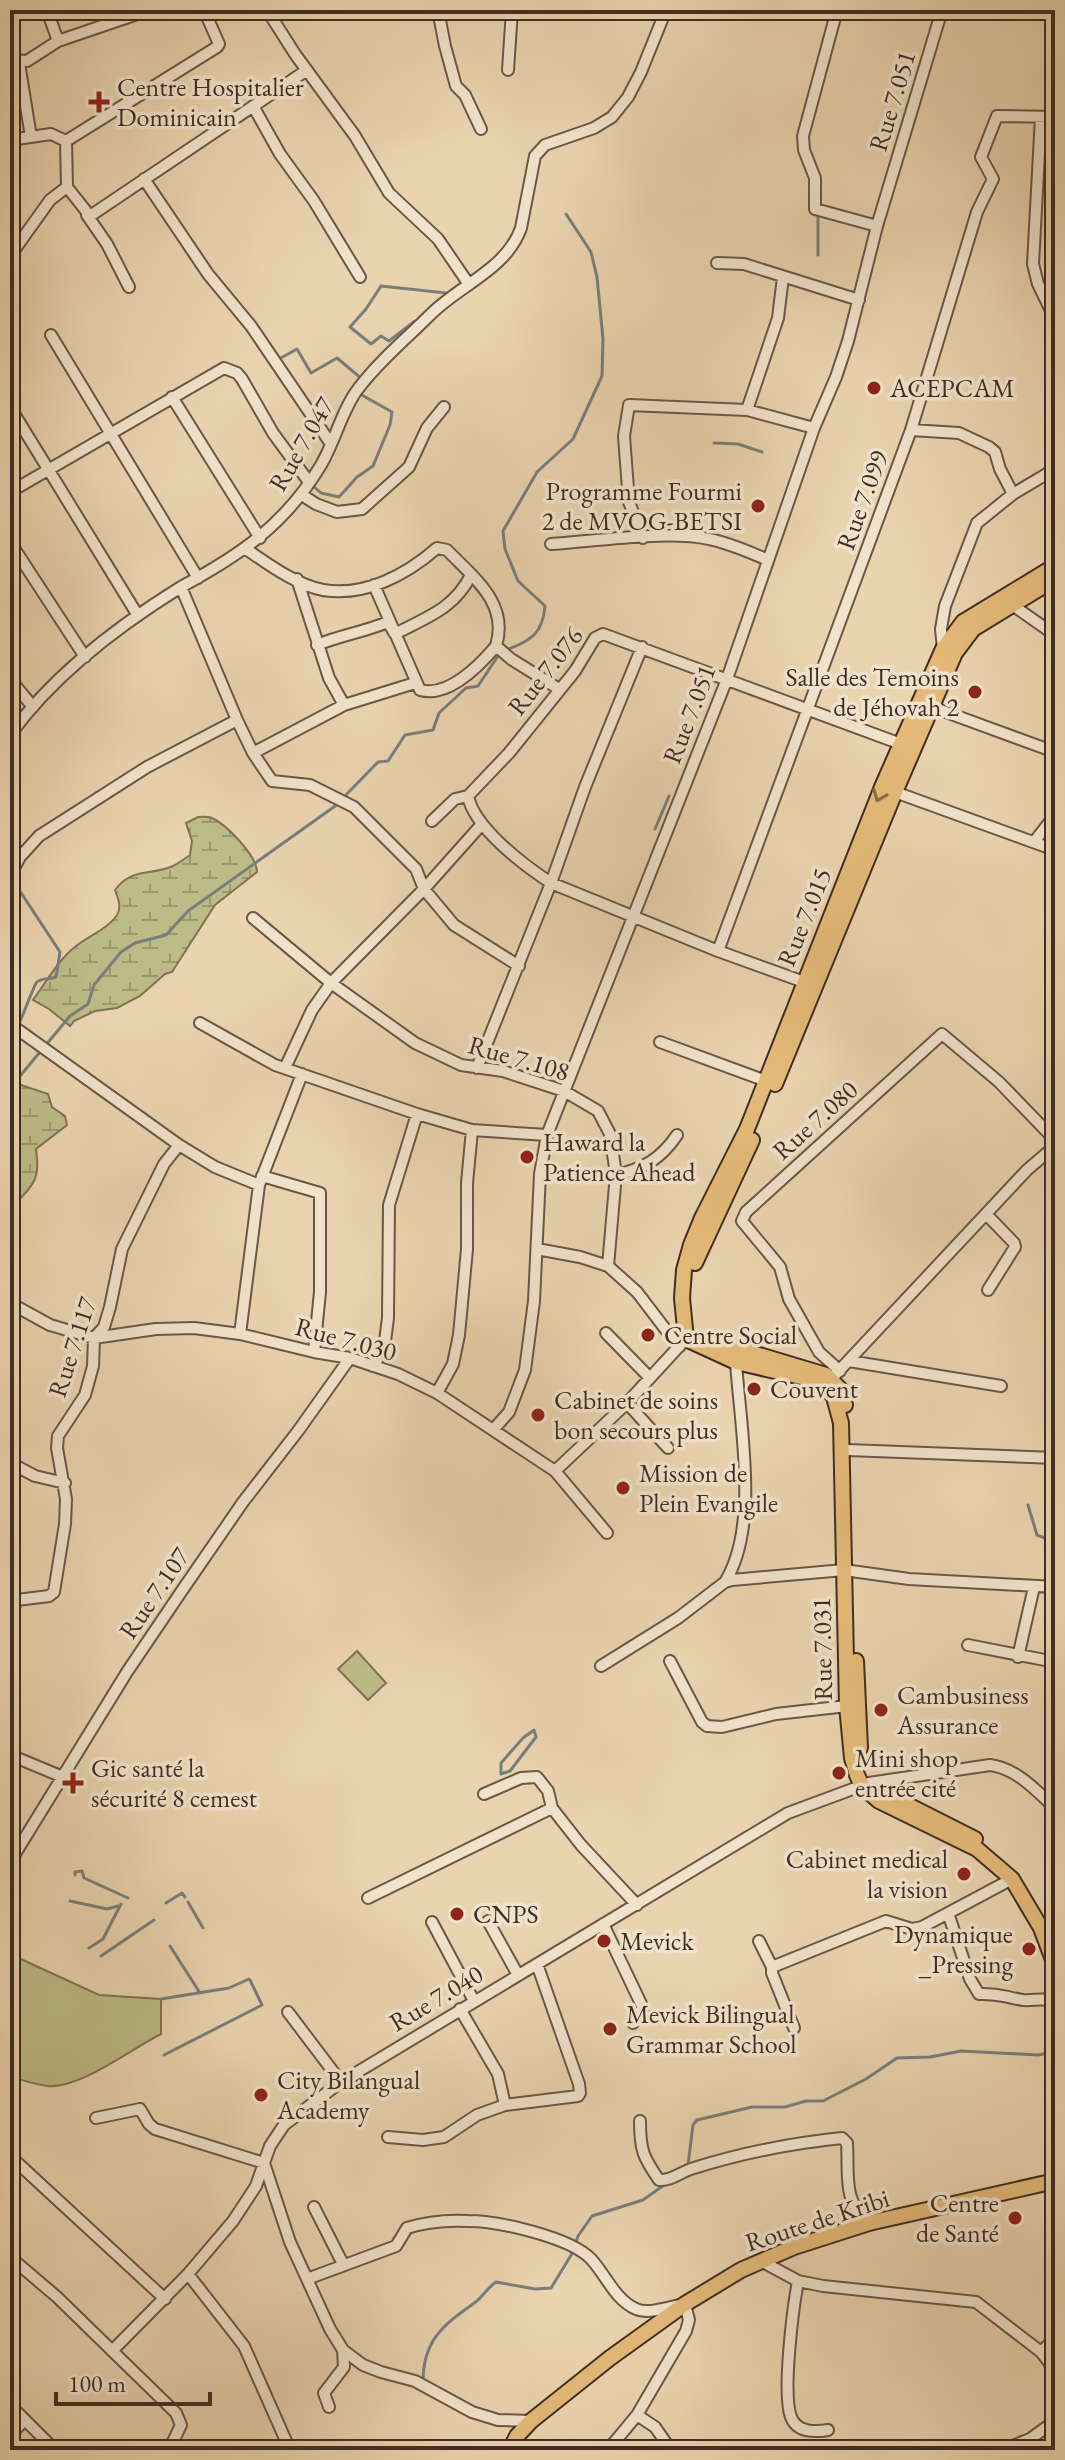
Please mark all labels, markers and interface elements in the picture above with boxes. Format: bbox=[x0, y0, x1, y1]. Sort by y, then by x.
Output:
street label: Rue 7.051 bbox=[861, 47, 923, 155]
place label: Centre Hospitalier Dominicain bbox=[117, 70, 304, 134]
marker: Centre Hospitalier Dominicain bbox=[88, 91, 110, 113]
place label: ACEPCAM bbox=[889, 371, 1015, 405]
marker: ACEPCAM bbox=[865, 379, 883, 397]
street label: Rue 7.047 bbox=[260, 390, 342, 497]
street label: Rue 7.099 bbox=[828, 445, 896, 554]
place label: Programme Fourmi 2 de MVOG-BETSI bbox=[542, 474, 742, 538]
marker: Programme Fourmi 2 de MVOG-BETSI bbox=[749, 497, 767, 515]
street label: Rue 7.076 bbox=[500, 620, 590, 722]
street label: Rue 7.051 bbox=[655, 660, 723, 768]
place label: Salle des Temoins de Jéhovah 2 bbox=[785, 660, 960, 724]
marker: Salle des Temoins de Jéhovah 2 bbox=[966, 683, 984, 701]
one-way arrow bbox=[872, 788, 889, 802]
street label: Rue 7.015 bbox=[769, 863, 839, 971]
street label: Rue 7.108 bbox=[465, 1027, 573, 1089]
street label: Rue 7.080 bbox=[765, 1073, 865, 1167]
place label: Haward la Patience Ahead bbox=[543, 1125, 696, 1189]
marker: Haward la Patience Ahead bbox=[518, 1148, 536, 1166]
street label: Rue 7.117 bbox=[40, 1292, 104, 1401]
street label: Rue 7.030 bbox=[292, 1309, 400, 1369]
place label: Centre Social bbox=[664, 1318, 797, 1352]
marker: Centre Social bbox=[639, 1326, 657, 1344]
place label: Couvent bbox=[770, 1372, 858, 1406]
marker: Couvent bbox=[745, 1380, 763, 1398]
place label: Cabinet de soins bon secours plus bbox=[554, 1383, 718, 1447]
marker: Cabinet de soins bon secours plus bbox=[529, 1406, 547, 1424]
place label: Mission de Plein Evangile bbox=[639, 1456, 778, 1520]
marker: Mission de Plein Evangile bbox=[614, 1479, 632, 1497]
street label: Rue 7.107 bbox=[111, 1540, 197, 1645]
street label: Rue 7.031 bbox=[804, 1597, 840, 1701]
place label: Cambusiness Assurance bbox=[896, 1678, 1029, 1742]
marker: Cambusiness Assurance bbox=[872, 1701, 890, 1719]
place label: Mini shop entrée cité bbox=[855, 1741, 958, 1805]
place label: Gic santé la sécurité 8 cemest bbox=[91, 1751, 257, 1815]
marker: Mini shop entrée cité bbox=[830, 1764, 848, 1782]
marker: Gic santé la sécurité 8 cemest bbox=[62, 1772, 84, 1794]
place label: Cabinet medical la vision bbox=[786, 1842, 948, 1906]
marker: Cabinet medical la vision bbox=[955, 1865, 973, 1883]
place label: CNPS bbox=[473, 1897, 539, 1931]
marker: CNPS bbox=[448, 1905, 466, 1923]
place label: Dynamique _Pressing bbox=[894, 1917, 1014, 1981]
place label: Mevick bbox=[620, 1924, 694, 1958]
marker: Mevick bbox=[595, 1932, 613, 1950]
marker: Dynamique _Pressing bbox=[1020, 1940, 1038, 1958]
street label: Rue 7.040 bbox=[383, 1957, 489, 2039]
place label: Mevick Bilingual Grammar School bbox=[626, 1997, 796, 2061]
marker: Mevick Bilingual Grammar School bbox=[601, 2020, 619, 2038]
place label: City Bilangual Academy bbox=[276, 2063, 420, 2127]
marker: City Bilangual Academy bbox=[252, 2086, 270, 2104]
street label: Route de Kribi bbox=[741, 2181, 893, 2259]
place label: Centre de Santé bbox=[916, 2186, 999, 2250]
marker: Centre de Santé bbox=[1006, 2209, 1024, 2227]
scale bar bbox=[56, 2356, 210, 2406]
text: 100 m bbox=[68, 2368, 126, 2399]

